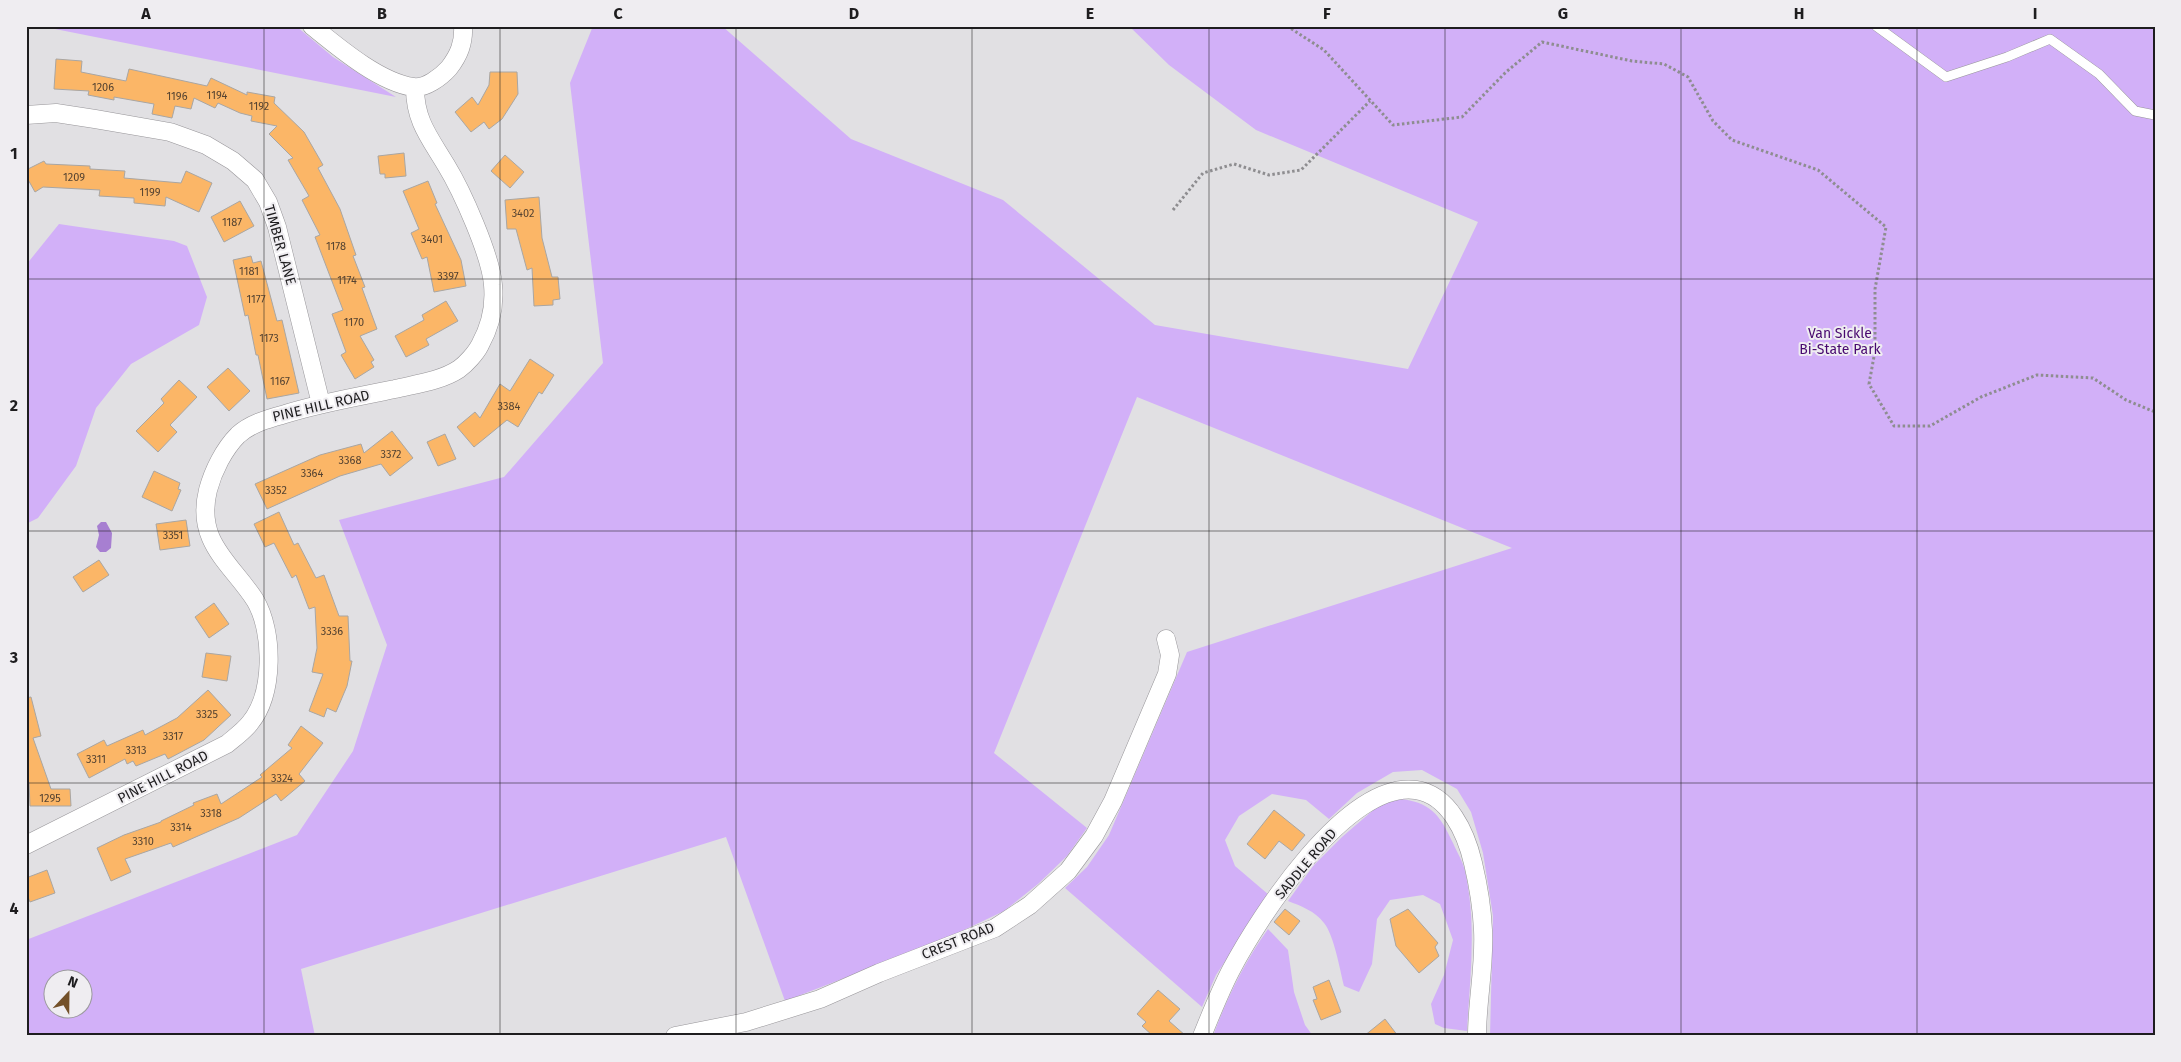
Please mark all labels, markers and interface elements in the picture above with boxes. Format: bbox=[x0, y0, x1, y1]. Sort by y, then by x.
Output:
text: A bbox=[140, 4, 151, 23]
text: B bbox=[377, 4, 387, 23]
text: C bbox=[613, 4, 623, 23]
text: D bbox=[849, 4, 859, 23]
text: E bbox=[1086, 4, 1094, 23]
text: F bbox=[1323, 4, 1331, 23]
text: G bbox=[1558, 4, 1568, 23]
text: H bbox=[1794, 4, 1804, 23]
text: I bbox=[2033, 4, 2037, 23]
house number: 1206 bbox=[92, 81, 114, 94]
house number: 1194 bbox=[207, 89, 228, 102]
house number: 1196 bbox=[166, 90, 188, 103]
house number: 1192 bbox=[249, 100, 269, 113]
text: 1 bbox=[10, 144, 18, 163]
house number: 1209 bbox=[63, 171, 85, 184]
house number: 1199 bbox=[140, 186, 161, 199]
street label: TIMBER LANE bbox=[260, 203, 300, 287]
house number: 3402 bbox=[512, 207, 534, 220]
house number: 1187 bbox=[222, 216, 242, 229]
house number: 3401 bbox=[421, 233, 443, 246]
house number: 1178 bbox=[326, 240, 346, 253]
house number: 1181 bbox=[239, 265, 259, 278]
house number: 3397 bbox=[437, 270, 459, 283]
house number: 1174 bbox=[337, 274, 357, 287]
house number: 1177 bbox=[246, 293, 266, 306]
house number: 1170 bbox=[344, 316, 364, 329]
park label: Van Sickle Bi-State Park bbox=[1799, 325, 1882, 358]
house number: 1173 bbox=[259, 332, 279, 345]
house number: 1167 bbox=[270, 375, 290, 388]
street label: PINE HILL ROAD bbox=[271, 387, 371, 425]
text: 2 bbox=[10, 396, 18, 415]
house number: 3384 bbox=[498, 400, 521, 413]
house number: 3372 bbox=[380, 448, 402, 461]
house number: 3368 bbox=[339, 454, 361, 467]
house number: 3364 bbox=[301, 467, 323, 480]
house number: 3352 bbox=[265, 484, 287, 497]
house number: 3351 bbox=[163, 529, 183, 542]
house number: 3336 bbox=[321, 625, 343, 638]
text: 3 bbox=[9, 648, 18, 667]
house number: 3325 bbox=[196, 708, 218, 721]
house number: 3317 bbox=[163, 730, 183, 743]
house number: 3313 bbox=[126, 744, 146, 757]
street label: PINE HILL ROAD bbox=[115, 747, 211, 807]
house number: 3311 bbox=[86, 753, 106, 766]
house number: 3324 bbox=[271, 772, 293, 785]
house number: 1295 bbox=[39, 792, 61, 805]
house number: 3318 bbox=[200, 807, 222, 820]
house number: 3314 bbox=[170, 821, 192, 834]
street label: SADDLE ROAD bbox=[1272, 825, 1340, 903]
house number: 3310 bbox=[132, 835, 154, 848]
text: 4 bbox=[9, 899, 19, 918]
street label: CREST ROAD bbox=[919, 919, 997, 963]
north arrow bbox=[42, 970, 92, 1020]
text: N bbox=[65, 973, 80, 992]

